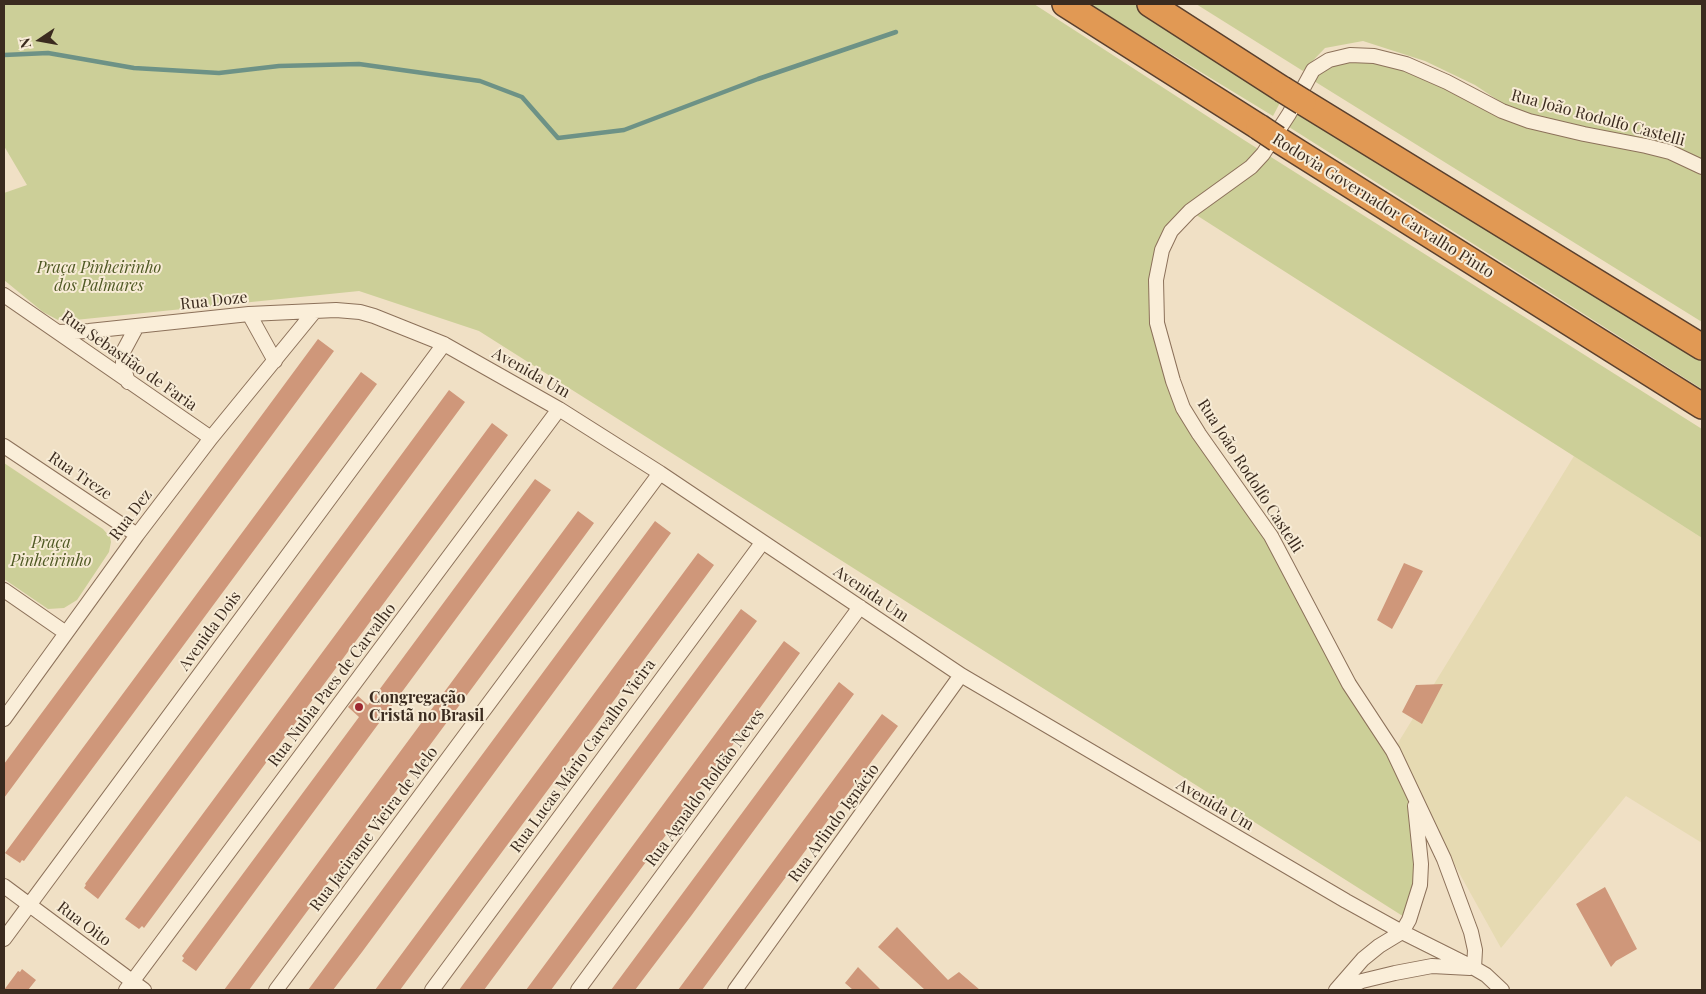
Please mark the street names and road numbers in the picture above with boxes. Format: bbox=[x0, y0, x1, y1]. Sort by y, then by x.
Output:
street label: Rua João Rodolfo Castelli bbox=[1509, 86, 1687, 150]
street label: Rodovia Governador Carvalho Pinto bbox=[1269, 130, 1497, 282]
street label: Rua Doze bbox=[179, 288, 249, 314]
street label: Rua Sebastião de Faria bbox=[57, 307, 201, 415]
street label: Avenida Um bbox=[489, 344, 573, 402]
street label: Rua João Rodolfo Castelli bbox=[1193, 396, 1307, 556]
street label: Rua Treze bbox=[45, 448, 115, 504]
street label: Rua Dez bbox=[106, 486, 156, 544]
street label: Avenida Um bbox=[830, 562, 912, 626]
street label: Avenida Dois bbox=[175, 588, 245, 674]
street label: Rua Nubia Paes de Carvalho bbox=[264, 599, 400, 771]
street label: Rua Lucas Mário Carvalho Vieira bbox=[506, 656, 660, 856]
street label: Rua Agnaldo Roldão Neves bbox=[642, 706, 768, 870]
street label: Rua Jacirame Vieira de Melo bbox=[306, 743, 442, 915]
street label: Rua Arlindo Ignácio bbox=[785, 760, 883, 886]
street label: Avenida Um bbox=[1173, 775, 1257, 835]
street label: Rua Oito bbox=[53, 897, 115, 951]

